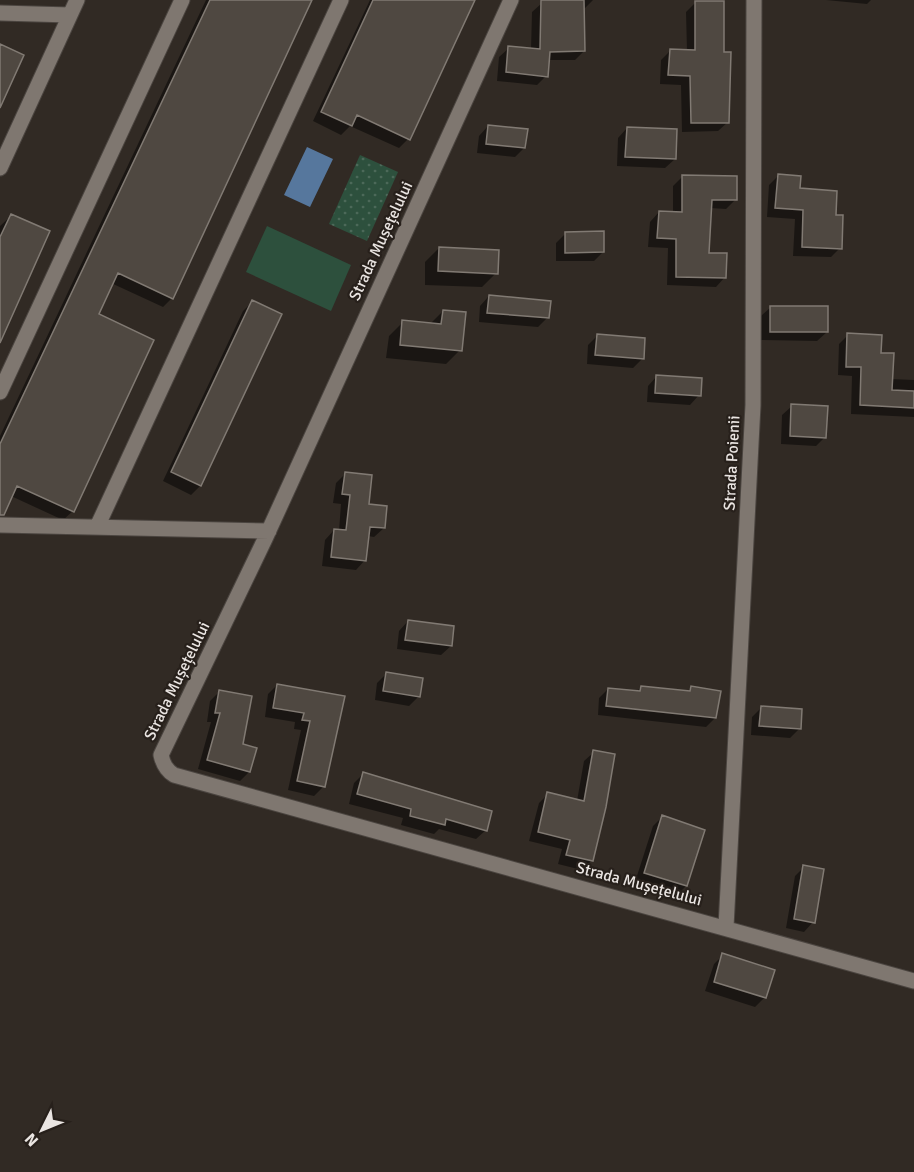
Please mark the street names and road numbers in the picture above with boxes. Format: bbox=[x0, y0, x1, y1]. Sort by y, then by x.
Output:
street label: Strada Mușețelului bbox=[345, 178, 417, 304]
street label: Strada Poienii bbox=[720, 415, 744, 511]
street label: Strada Mușețelului bbox=[140, 618, 214, 744]
street label: Strada Mușețelului bbox=[574, 858, 704, 910]

